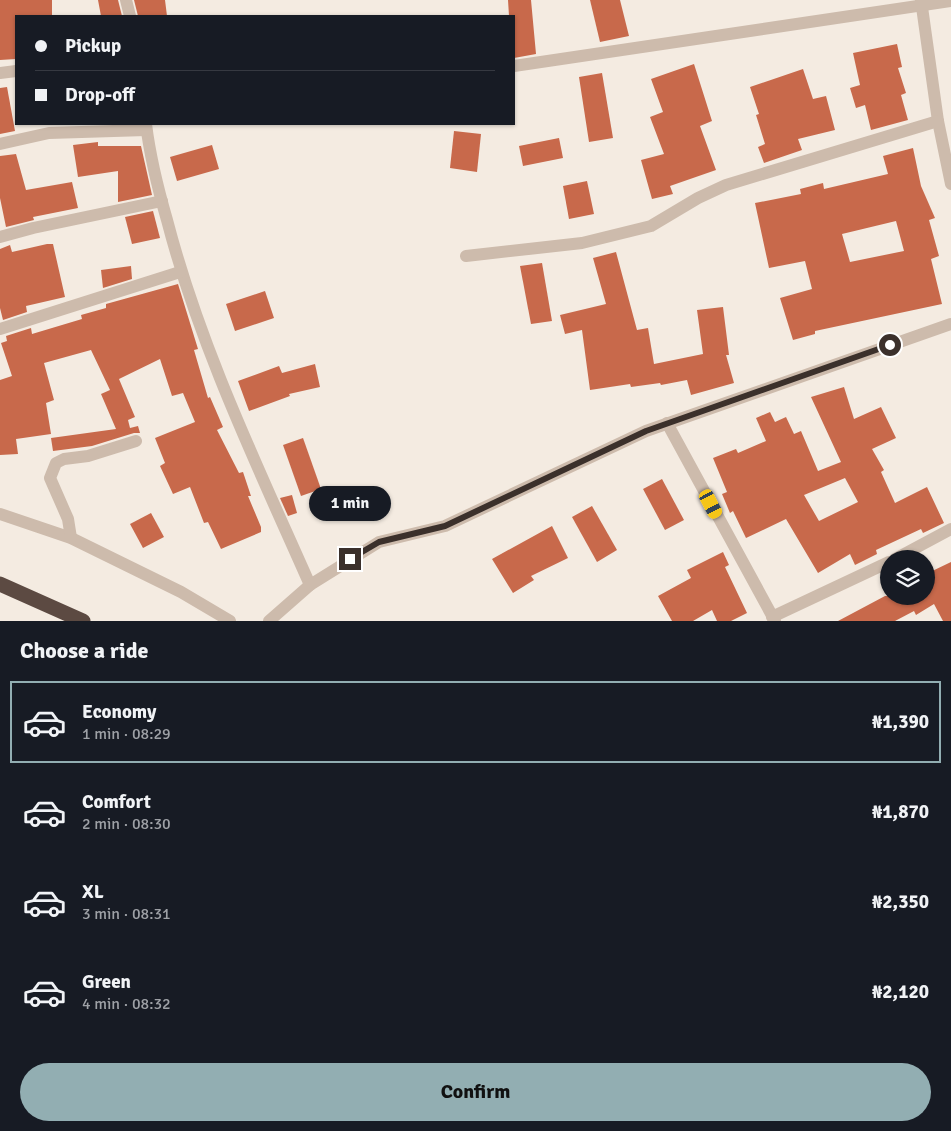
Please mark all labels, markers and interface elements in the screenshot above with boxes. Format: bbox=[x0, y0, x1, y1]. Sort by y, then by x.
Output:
text: Pickup bbox=[65, 34, 121, 58]
text: Drop-off bbox=[65, 83, 135, 107]
route start bbox=[879, 334, 901, 356]
callout: 1 min bbox=[309, 486, 391, 522]
car bbox=[697, 487, 724, 521]
text: 1 min bbox=[331, 493, 369, 513]
route end bbox=[339, 548, 361, 570]
map controls bbox=[880, 550, 935, 605]
button: layers bbox=[880, 550, 935, 605]
text: Choose a ride bbox=[20, 637, 148, 664]
icon: car bbox=[22, 700, 67, 745]
text: Economy bbox=[82, 700, 156, 724]
text: ₦1,390 bbox=[872, 710, 929, 734]
text: 1 min · 08:29 bbox=[82, 724, 171, 744]
icon: car bbox=[22, 790, 67, 835]
text: Comfort bbox=[82, 790, 151, 814]
text: ₦1,870 bbox=[872, 800, 929, 824]
text: 2 min · 08:30 bbox=[82, 814, 171, 834]
icon: car bbox=[22, 880, 67, 925]
text: XL bbox=[82, 880, 104, 904]
text: ₦2,350 bbox=[872, 890, 929, 914]
text: 3 min · 08:31 bbox=[82, 904, 171, 924]
icon: car bbox=[22, 970, 67, 1015]
text: Green bbox=[82, 970, 131, 994]
text: ₦2,120 bbox=[872, 980, 929, 1004]
text: 4 min · 08:32 bbox=[82, 994, 171, 1014]
button: Confirm bbox=[20, 1063, 931, 1121]

